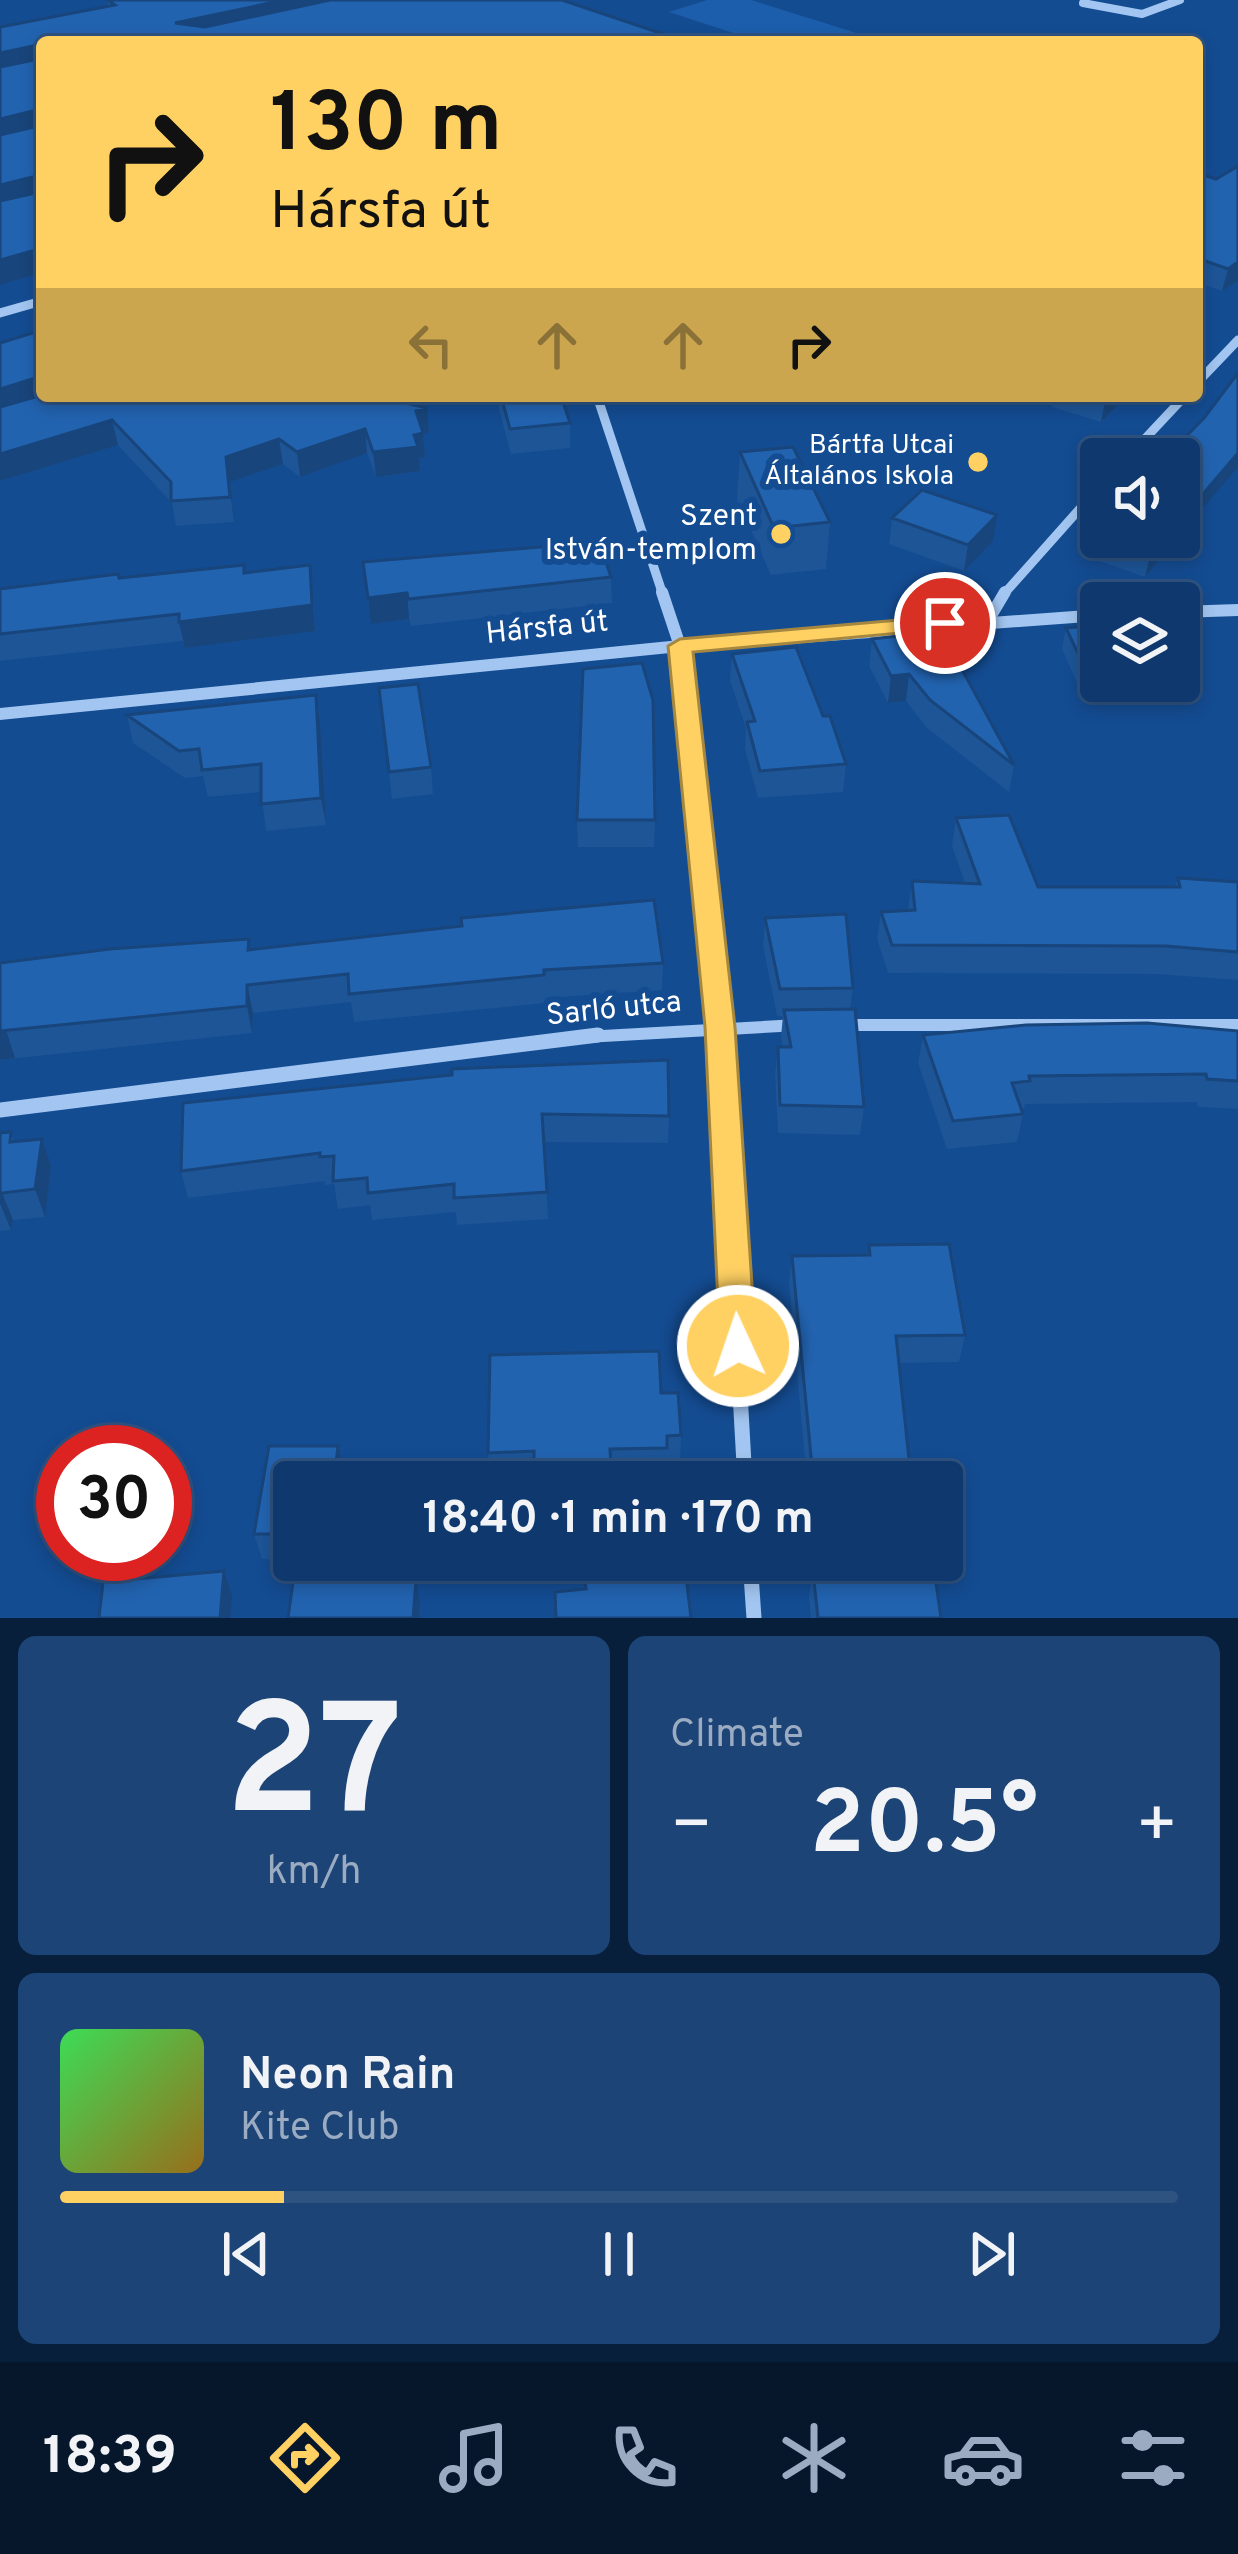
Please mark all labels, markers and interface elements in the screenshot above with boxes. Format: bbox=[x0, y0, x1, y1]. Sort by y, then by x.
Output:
text: 130 m bbox=[270, 75, 502, 181]
icon: right bbox=[72, 84, 228, 240]
text: Hársfa út bbox=[270, 179, 491, 248]
icon: left bbox=[398, 312, 464, 378]
icon: ahead bbox=[524, 312, 590, 378]
icon: ahead bbox=[650, 312, 716, 378]
icon: right bbox=[776, 312, 842, 378]
place label: Bártfa Utcai Általános Iskola bbox=[764, 429, 954, 494]
map controls bbox=[1080, 438, 1200, 702]
button: sound bbox=[1080, 438, 1200, 558]
marker: Bártfa Utcai Általános Iskola bbox=[965, 449, 991, 475]
place label: Szent István-templom bbox=[545, 499, 757, 570]
marker: Szent István-templom bbox=[768, 521, 794, 547]
pin bbox=[894, 572, 996, 674]
button: layers bbox=[1080, 582, 1200, 702]
icon: arrive bbox=[912, 590, 978, 656]
street label: Hársfa út bbox=[484, 604, 610, 654]
street label: Sarló utca bbox=[545, 985, 683, 1035]
position arrow bbox=[675, 1283, 801, 1409]
speed limit sign: 30 bbox=[36, 1425, 192, 1581]
text: 18:40 · 1 min · 170 m bbox=[422, 1492, 814, 1549]
text: 27 bbox=[225, 1672, 403, 1870]
text: Climate bbox=[670, 1712, 804, 1761]
text: 20.5° bbox=[810, 1772, 1038, 1885]
text: − bbox=[670, 1787, 713, 1870]
text: + bbox=[1135, 1787, 1178, 1870]
text: km/h bbox=[267, 1849, 361, 1898]
text: Neon Rain bbox=[240, 2048, 456, 2105]
text: Kite Club bbox=[240, 2105, 399, 2154]
icon: previous bbox=[213, 2221, 279, 2287]
icon: pause bbox=[586, 2221, 652, 2287]
icon: next bbox=[959, 2221, 1025, 2287]
icon: directions bbox=[263, 2416, 347, 2500]
icon: music bbox=[432, 2416, 516, 2500]
icon: phone bbox=[602, 2416, 686, 2500]
icon: climate bbox=[772, 2416, 856, 2500]
icon: car bbox=[941, 2416, 1025, 2500]
icon: filters bbox=[1111, 2416, 1195, 2500]
text: 18:39 bbox=[43, 2424, 177, 2493]

